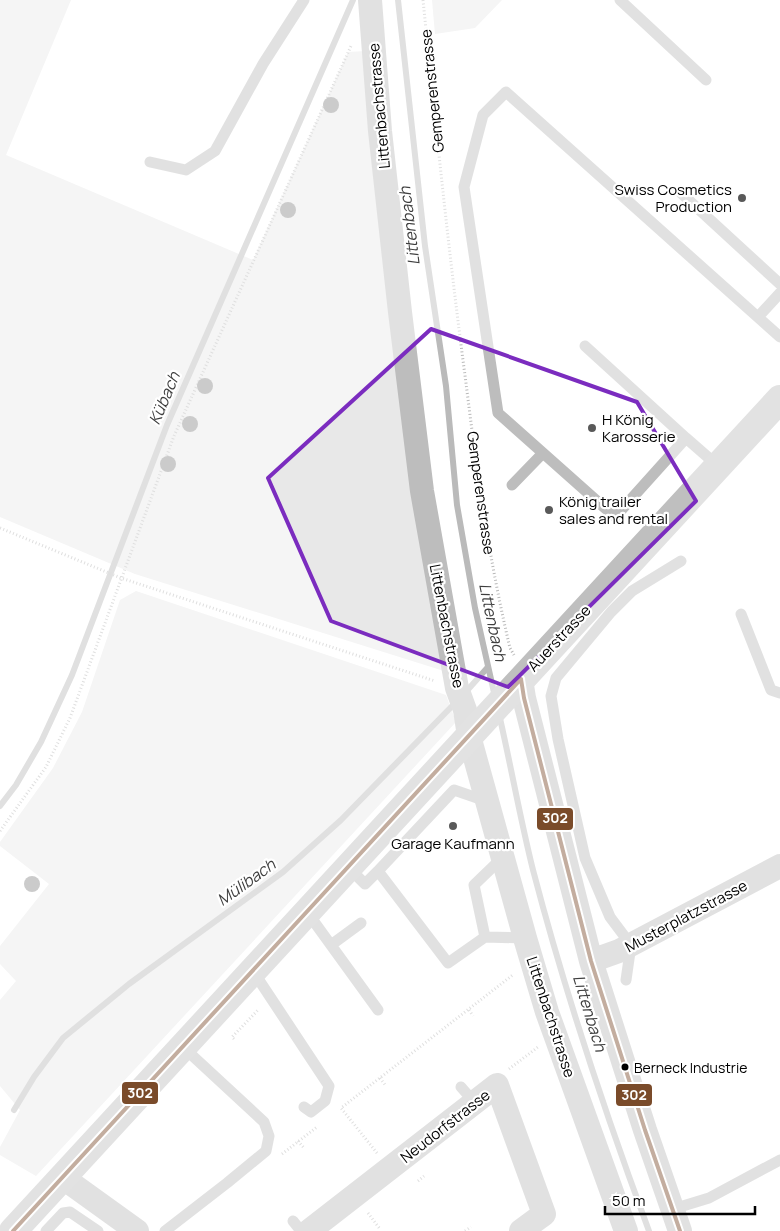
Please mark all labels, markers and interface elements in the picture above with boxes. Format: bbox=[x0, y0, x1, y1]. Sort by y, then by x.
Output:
street label: Gemperenstrasse bbox=[415, 28, 449, 154]
street label: Littenbachstrasse bbox=[363, 42, 395, 170]
place label: Swiss Cosmetics Production bbox=[614, 179, 732, 217]
water label: Littenbach bbox=[393, 185, 425, 267]
marker: Swiss Cosmetics Production bbox=[736, 192, 748, 204]
water label: Kübach bbox=[143, 368, 185, 428]
place label: H König Karosserie bbox=[602, 409, 676, 447]
marker: H König Karosserie bbox=[586, 422, 598, 434]
street label: Gemperenstrasse bbox=[462, 430, 500, 556]
place label: König trailer sales and rental bbox=[559, 491, 668, 529]
marker: König trailer sales and rental bbox=[543, 504, 555, 516]
street label: Littenbachstrasse bbox=[425, 562, 469, 690]
water label: Littenbach bbox=[474, 581, 512, 663]
street label: Auerstrasse bbox=[523, 600, 596, 676]
line badge: 302 bbox=[536, 807, 574, 831]
text: 302 bbox=[542, 808, 568, 827]
marker: Garage Kaufmann bbox=[447, 820, 459, 832]
place label: Garage Kaufmann bbox=[391, 833, 515, 854]
water label: Mülibach bbox=[212, 853, 280, 911]
street label: Musterplatzstrasse bbox=[621, 875, 751, 957]
street label: Littenbachstrasse bbox=[522, 954, 581, 1080]
water label: Littenbach bbox=[568, 972, 612, 1055]
place label: Berneck Industrie bbox=[634, 1058, 747, 1077]
marker: Berneck Industrie bbox=[620, 1062, 630, 1072]
line badge: 302 bbox=[121, 1081, 159, 1105]
text: 302 bbox=[127, 1083, 153, 1102]
line badge: 302 bbox=[615, 1083, 653, 1107]
street label: Neudorfstrasse bbox=[396, 1084, 494, 1168]
text: 302 bbox=[621, 1085, 647, 1104]
scale bar bbox=[605, 1184, 755, 1216]
text: 50 m bbox=[612, 1190, 646, 1211]

